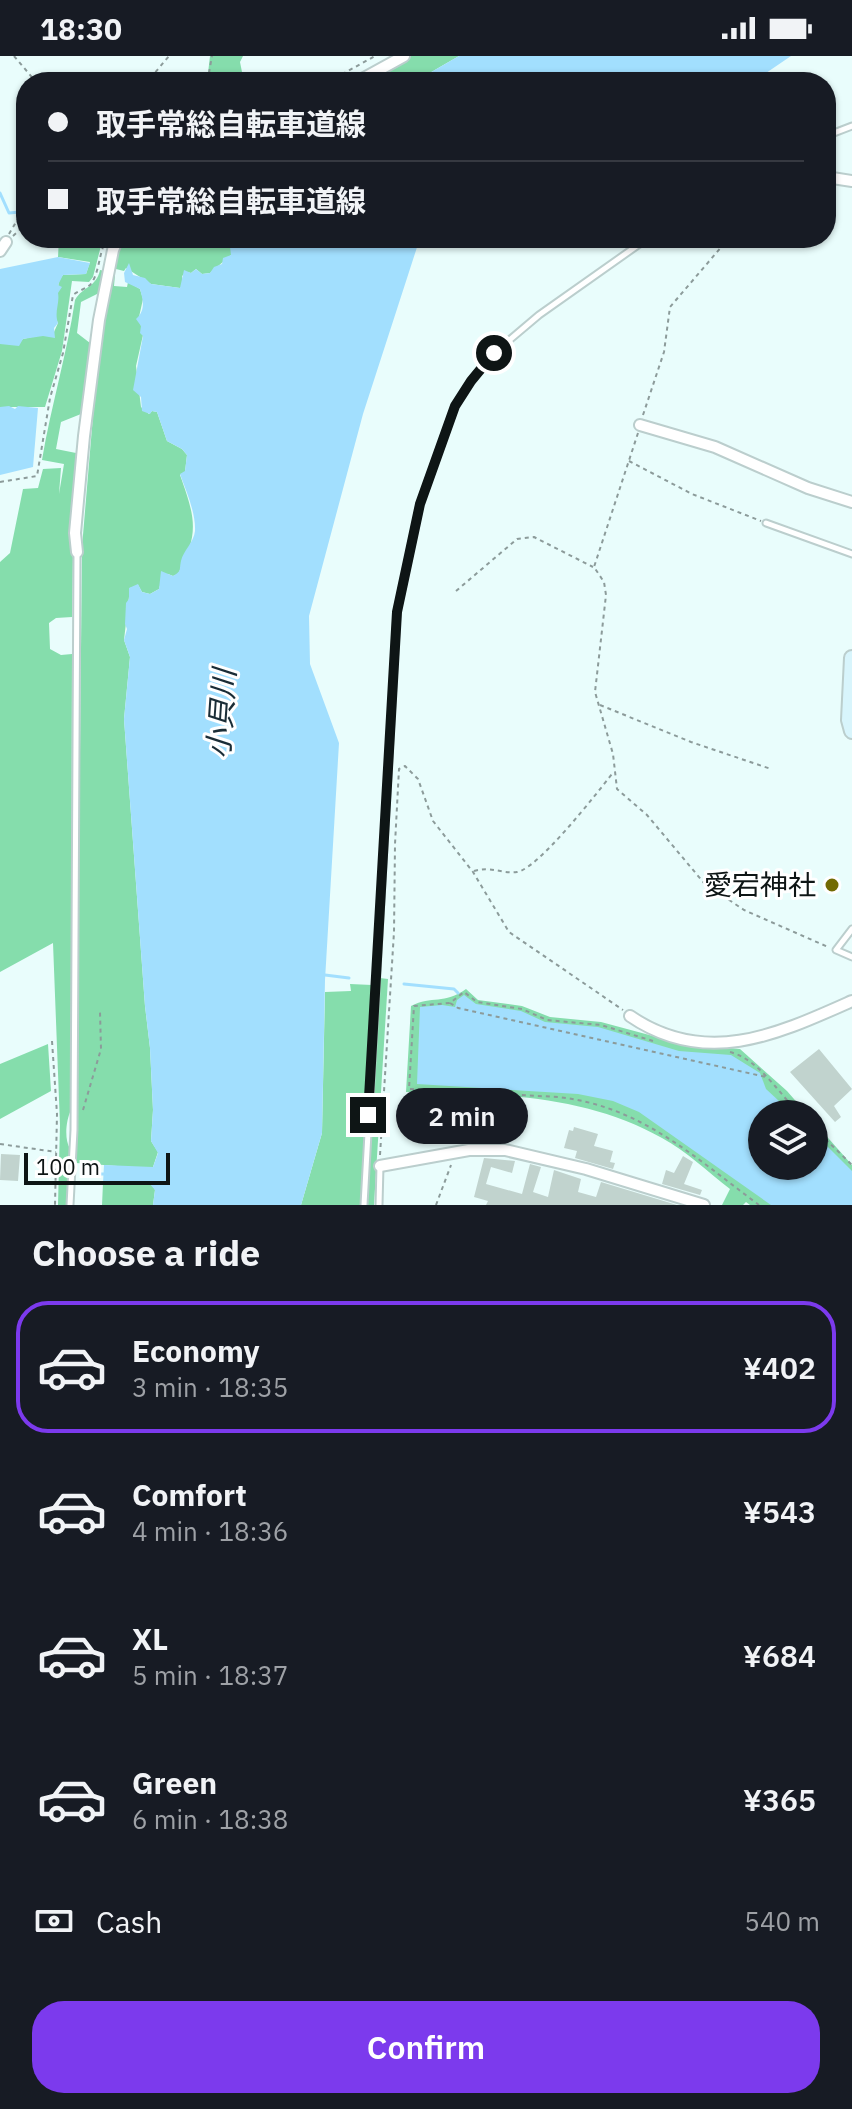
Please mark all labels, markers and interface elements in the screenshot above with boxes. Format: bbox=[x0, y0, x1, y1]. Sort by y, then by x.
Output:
text: 18:30 bbox=[40, 9, 122, 48]
text: 取手常総自転車道線 bbox=[96, 104, 366, 143]
text: 取手常総自転車道線 bbox=[96, 181, 366, 220]
route start bbox=[476, 335, 512, 371]
water label: 小貝川 bbox=[198, 665, 243, 760]
place label: 愛宕神社 bbox=[704, 866, 816, 903]
marker: 愛宕神社 bbox=[823, 876, 841, 894]
callout: 2 min bbox=[396, 1087, 528, 1143]
route end bbox=[350, 1097, 386, 1133]
text: 2 min bbox=[428, 1099, 496, 1133]
map controls bbox=[748, 1100, 828, 1180]
button: layers bbox=[748, 1100, 828, 1180]
scale bar bbox=[24, 1149, 170, 1185]
text: 100 m bbox=[36, 1152, 100, 1181]
text: Choose a ride bbox=[32, 1229, 260, 1276]
icon: car bbox=[36, 1331, 108, 1403]
text: Economy bbox=[132, 1331, 260, 1370]
text: ¥402 bbox=[743, 1348, 816, 1387]
text: 3 min · 18:35 bbox=[132, 1370, 288, 1404]
icon: car bbox=[36, 1475, 108, 1547]
text: Comfort bbox=[132, 1475, 247, 1514]
text: ¥543 bbox=[743, 1492, 816, 1531]
text: 4 min · 18:36 bbox=[132, 1514, 288, 1548]
icon: car bbox=[36, 1619, 108, 1691]
text: XL bbox=[132, 1619, 168, 1658]
text: ¥684 bbox=[743, 1636, 816, 1675]
text: 5 min · 18:37 bbox=[132, 1658, 288, 1692]
icon: car bbox=[36, 1763, 108, 1835]
text: Green bbox=[132, 1763, 217, 1802]
text: ¥365 bbox=[743, 1780, 816, 1819]
text: 6 min · 18:38 bbox=[132, 1802, 288, 1836]
icon: cash bbox=[32, 1899, 76, 1943]
text: Cash bbox=[96, 1902, 162, 1941]
text: 540 m bbox=[744, 1904, 820, 1938]
button: Confirm bbox=[32, 2001, 820, 2093]

